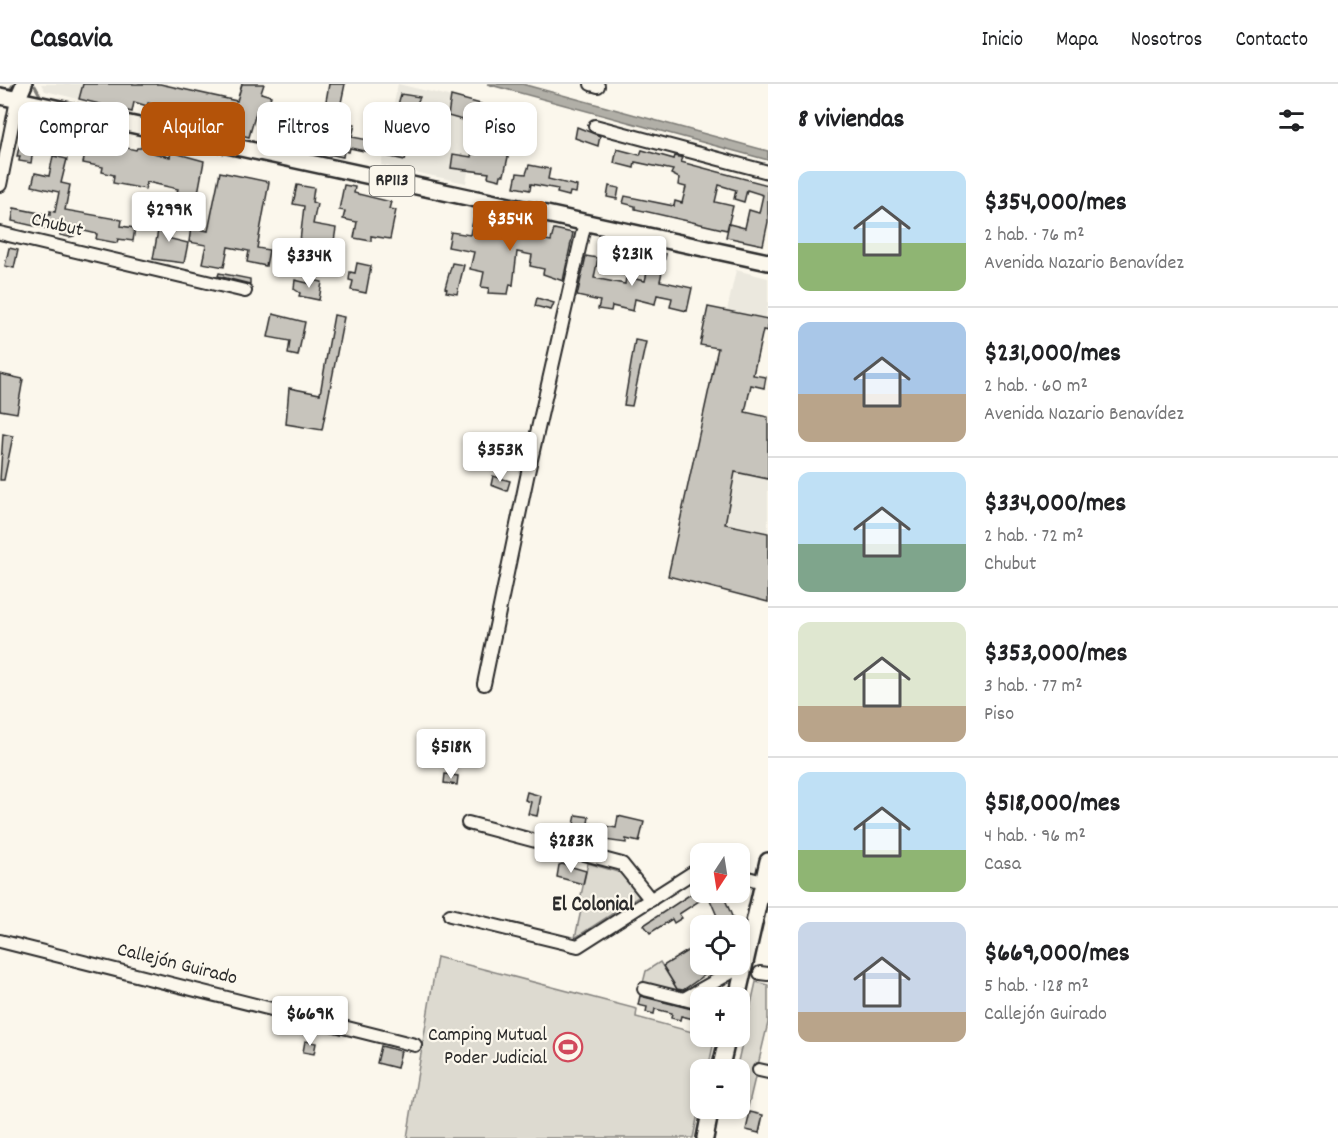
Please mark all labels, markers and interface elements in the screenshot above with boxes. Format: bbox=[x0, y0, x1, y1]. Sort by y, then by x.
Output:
text: Casavia bbox=[30, 21, 112, 61]
text: Inicio bbox=[981, 26, 1023, 56]
text: Mapa bbox=[1056, 26, 1098, 56]
text: Nosotros bbox=[1131, 26, 1202, 56]
text: Contacto bbox=[1235, 26, 1308, 56]
chip: Comprar bbox=[18, 102, 129, 156]
chip: Alquilar bbox=[141, 102, 245, 156]
chip: Filtros bbox=[257, 102, 351, 156]
chip: Nuevo bbox=[363, 102, 451, 156]
chip: Piso bbox=[463, 102, 537, 156]
text: 8 viviendas bbox=[798, 102, 904, 139]
icon: filters bbox=[1275, 104, 1308, 137]
road number: RP113 bbox=[370, 166, 414, 196]
text: $354,000/mes bbox=[984, 185, 1127, 222]
pin: $299K bbox=[127, 192, 211, 243]
icon: home bbox=[846, 195, 918, 267]
text: $299K bbox=[146, 197, 192, 225]
pin: $354K bbox=[468, 201, 552, 252]
street label: Chubut bbox=[28, 206, 86, 246]
text: $354K bbox=[487, 206, 533, 234]
text: 2 hab. · 76 m² bbox=[984, 222, 1085, 250]
pin: $231K bbox=[590, 236, 674, 287]
pin: $334K bbox=[267, 238, 351, 289]
text: $231K bbox=[611, 241, 653, 269]
text: $334K bbox=[286, 243, 332, 271]
text: Avenida Nazario Benavídez bbox=[984, 250, 1184, 278]
text: $231,000/mes bbox=[984, 336, 1121, 373]
icon: home bbox=[846, 346, 918, 418]
text: 2 hab. · 60 m² bbox=[984, 373, 1088, 401]
text: Avenida Nazario Benavídez bbox=[984, 401, 1184, 429]
pin: $353K bbox=[458, 432, 542, 483]
text: $353K bbox=[477, 437, 523, 465]
text: $334,000/mes bbox=[984, 486, 1126, 523]
icon: home bbox=[846, 496, 918, 568]
text: 2 hab. · 72 m² bbox=[984, 523, 1084, 551]
text: Chubut bbox=[984, 551, 1036, 579]
text: $353,000/mes bbox=[984, 636, 1127, 673]
icon: home bbox=[846, 646, 918, 718]
text: 3 hab. · 77 m² bbox=[984, 673, 1083, 701]
text: Piso bbox=[984, 701, 1014, 729]
pin: $518K bbox=[409, 729, 493, 780]
text: $518K bbox=[430, 734, 472, 762]
text: $518,000/mes bbox=[984, 786, 1120, 823]
icon: home bbox=[846, 796, 918, 868]
pin: $283K bbox=[529, 823, 613, 874]
text: 4 hab. · 96 m² bbox=[984, 823, 1086, 851]
text: $283K bbox=[548, 828, 594, 856]
north arrow bbox=[690, 843, 750, 903]
map controls bbox=[690, 843, 750, 1119]
text: Casa bbox=[984, 851, 1021, 879]
district label: El Colonial bbox=[552, 891, 635, 921]
button: locate bbox=[690, 915, 750, 975]
text: $669,000/mes bbox=[984, 936, 1130, 973]
street label: Callejón Guirado bbox=[114, 937, 240, 993]
icon: home bbox=[846, 946, 918, 1018]
text: 5 hab. · 128 m² bbox=[984, 973, 1089, 1001]
button: + bbox=[690, 987, 750, 1047]
pin: $669K bbox=[268, 996, 352, 1047]
text: $669K bbox=[286, 1001, 334, 1029]
text: Callejón Guirado bbox=[984, 1001, 1107, 1029]
place label: Camping Mutual Poder Judicial bbox=[428, 1022, 547, 1073]
sports icon: Camping Mutual Poder Judicial bbox=[552, 1031, 584, 1063]
button: − bbox=[690, 1059, 750, 1119]

